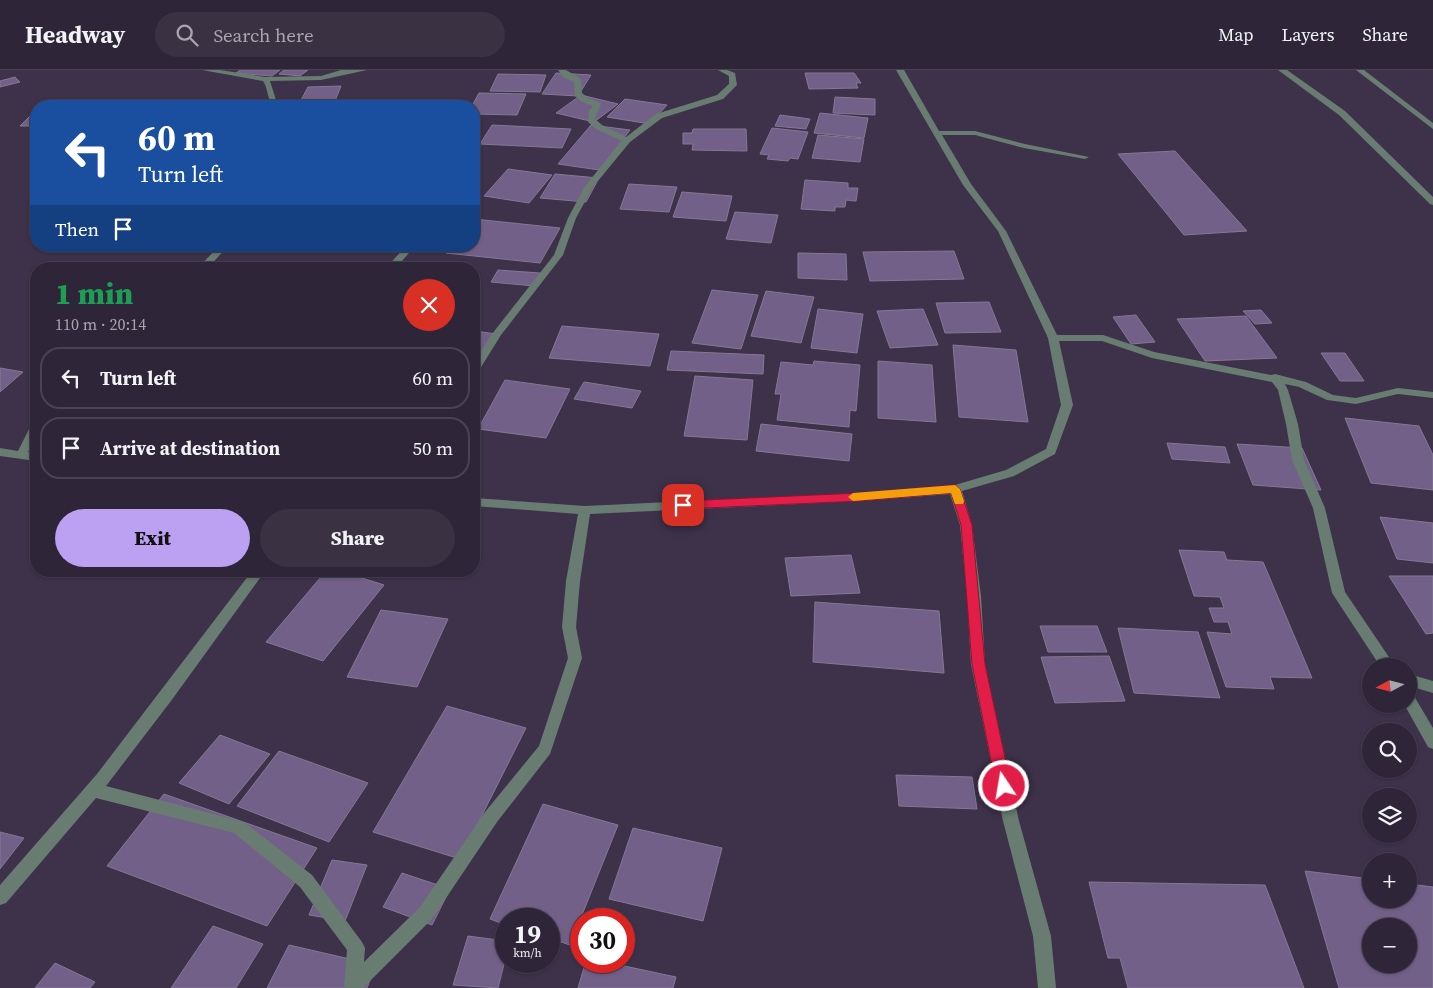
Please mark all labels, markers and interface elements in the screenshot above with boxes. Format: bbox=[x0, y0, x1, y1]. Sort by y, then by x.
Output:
search box bbox=[155, 12, 505, 57]
text: Headway bbox=[25, 18, 125, 51]
icon: search bbox=[173, 21, 201, 49]
text: Search here bbox=[213, 22, 314, 48]
text: Map bbox=[1218, 22, 1253, 47]
text: Layers bbox=[1281, 22, 1334, 47]
text: Share bbox=[1362, 22, 1408, 47]
text: 60 m bbox=[138, 114, 215, 162]
icon: left bbox=[55, 120, 120, 185]
text: Turn left bbox=[138, 159, 223, 189]
icon: arrive bbox=[109, 215, 137, 243]
text: Then bbox=[55, 216, 99, 242]
text: 1 min bbox=[55, 273, 133, 314]
button: close bbox=[403, 279, 455, 331]
text: 110 m · 20:14 bbox=[55, 313, 146, 335]
icon: left bbox=[57, 364, 85, 392]
text: Turn left bbox=[100, 365, 176, 391]
text: 60 m bbox=[412, 365, 453, 391]
icon: arrive bbox=[57, 434, 85, 462]
text: Arrive at destination bbox=[100, 435, 280, 461]
text: 50 m bbox=[412, 435, 453, 461]
pin bbox=[662, 484, 704, 526]
icon: arrive bbox=[669, 491, 697, 519]
button: Exit bbox=[55, 509, 250, 567]
button: Share bbox=[260, 509, 455, 567]
north arrow bbox=[1362, 658, 1418, 712]
map controls bbox=[1362, 658, 1417, 973]
button: search bbox=[1362, 723, 1417, 778]
position arrow bbox=[977, 759, 1029, 811]
button: layers bbox=[1362, 788, 1417, 843]
button: + bbox=[1362, 853, 1417, 908]
speed limit sign: 30 bbox=[570, 908, 635, 973]
text: 19 bbox=[514, 917, 541, 951]
button: − bbox=[1362, 918, 1417, 973]
text: km/h bbox=[513, 945, 542, 961]

